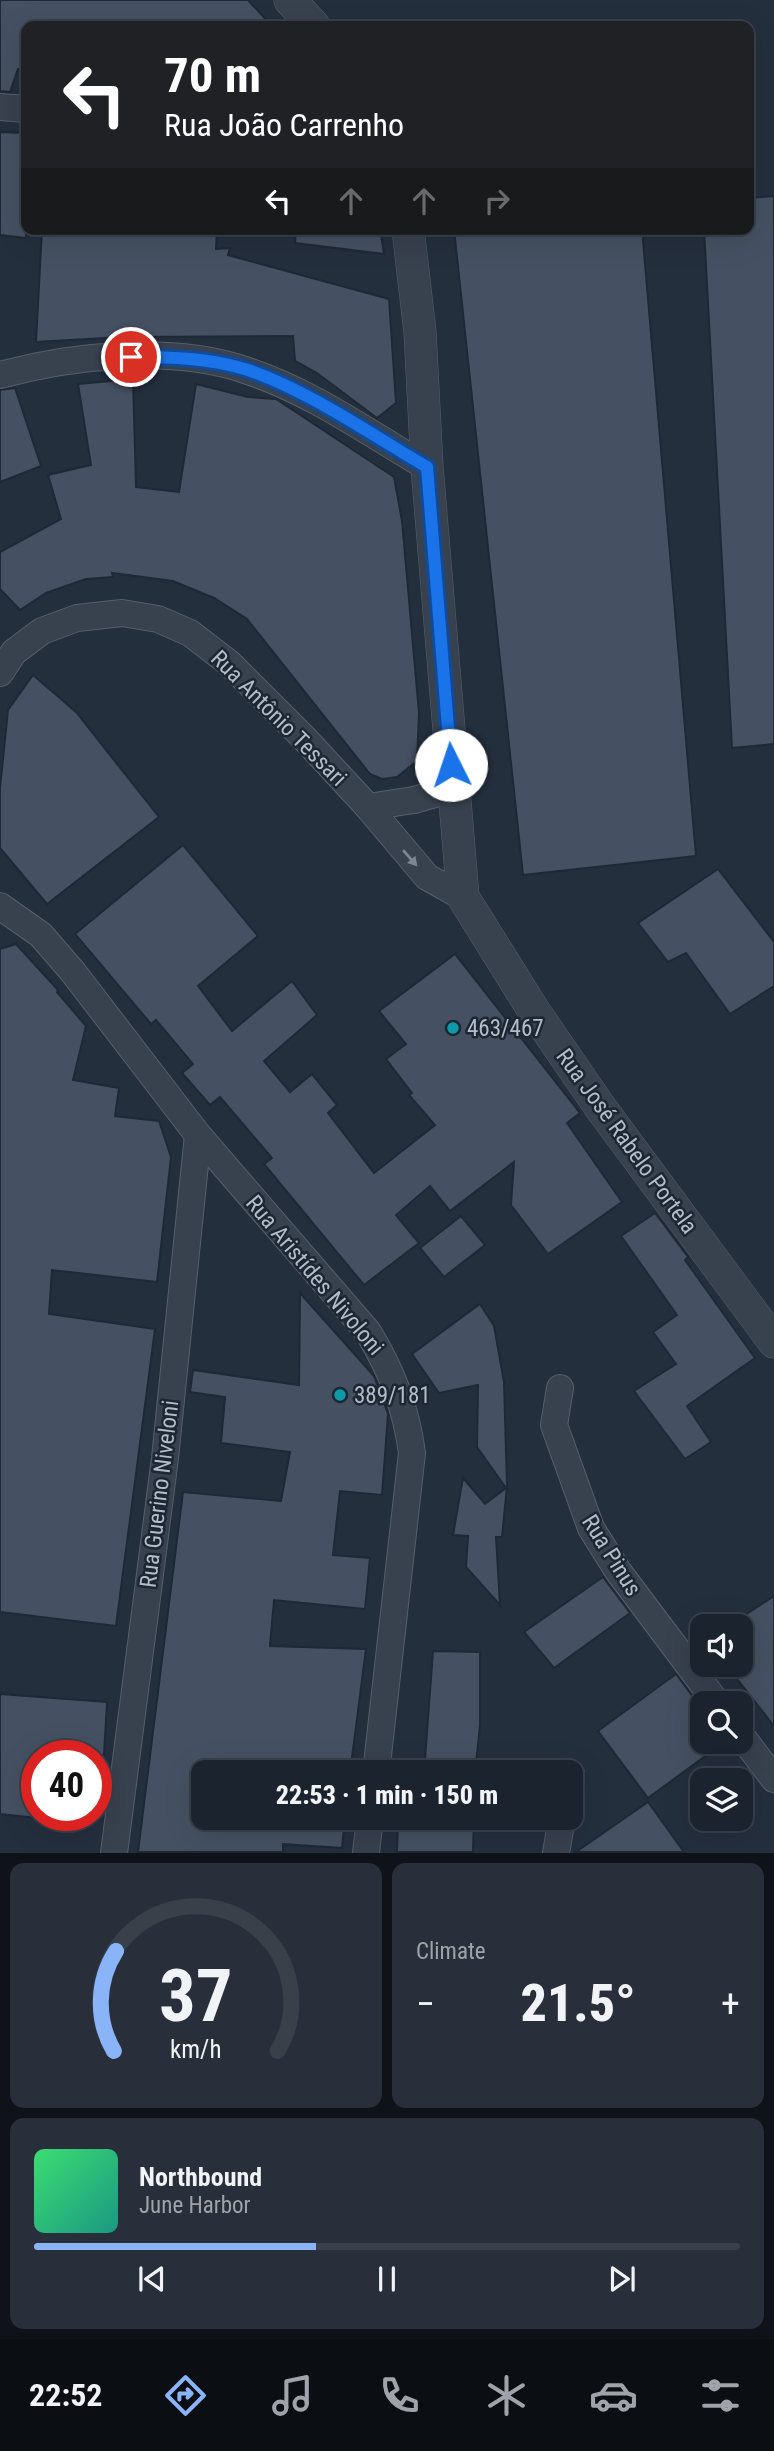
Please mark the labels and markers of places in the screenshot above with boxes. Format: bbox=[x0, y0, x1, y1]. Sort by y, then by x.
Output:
pin bbox=[101, 327, 161, 387]
place label: 463/467 bbox=[467, 1015, 544, 1042]
marker: 463/467 bbox=[445, 1020, 461, 1036]
place label: 389/181 bbox=[354, 1382, 431, 1409]
marker: 389/181 bbox=[332, 1387, 348, 1403]

